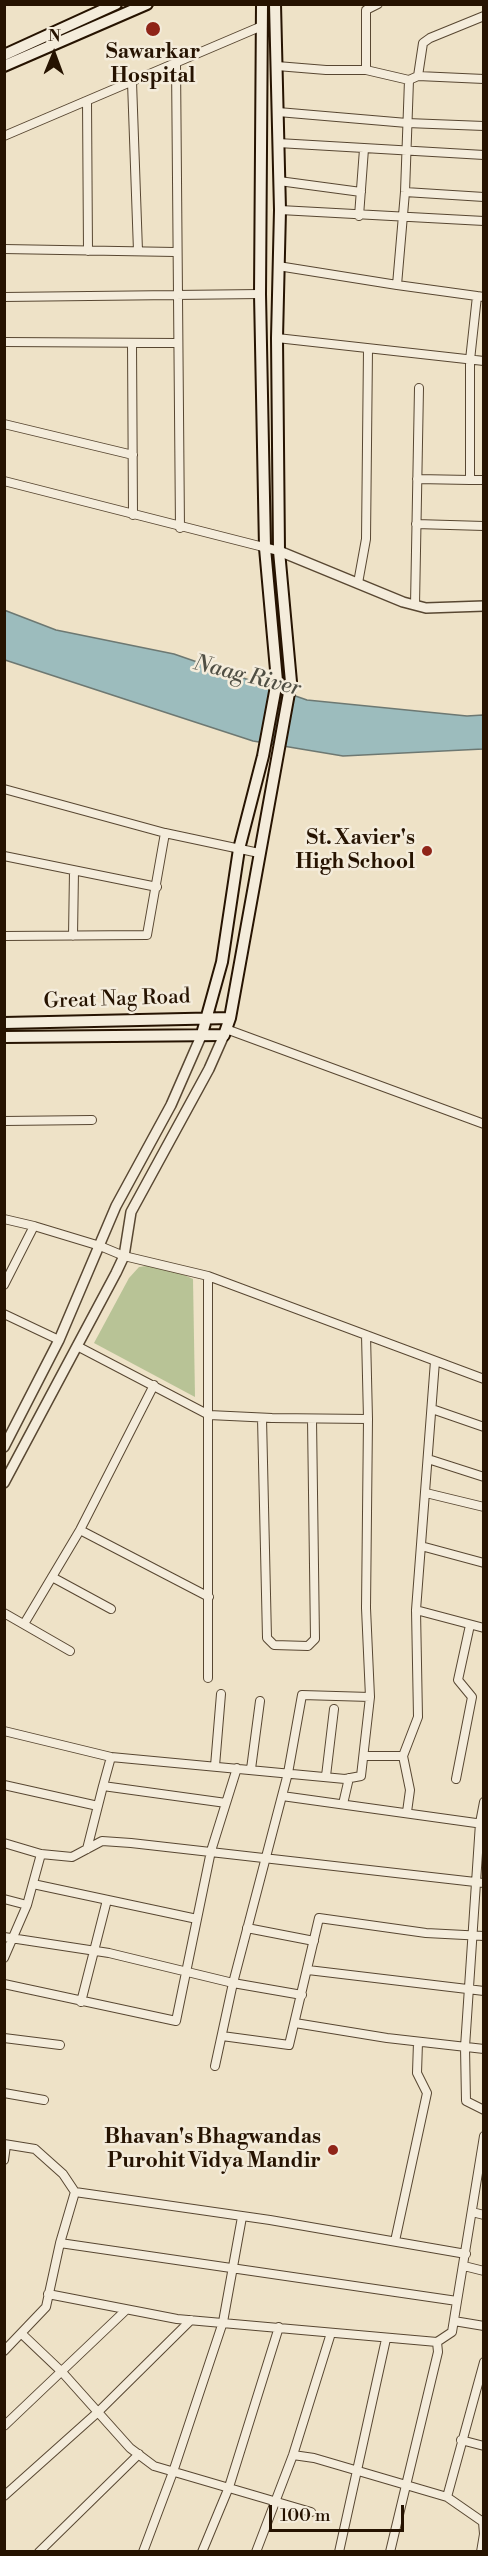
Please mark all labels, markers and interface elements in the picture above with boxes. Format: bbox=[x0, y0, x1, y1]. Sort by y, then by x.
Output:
marker: Sawarkar Hospital bbox=[144, 20, 162, 38]
north arrow bbox=[24, 24, 84, 84]
text: N bbox=[48, 26, 61, 46]
place label: Sawarkar Hospital bbox=[106, 40, 200, 90]
water label: Naag River bbox=[191, 651, 303, 703]
place label: St. Xavier's High School bbox=[295, 826, 415, 876]
marker: St. Xavier's High School bbox=[420, 844, 434, 858]
street label: Great Nag Road bbox=[43, 985, 191, 1015]
place label: Bhavan's Bhagwandas Purohit Vidya Mandir bbox=[104, 2125, 321, 2175]
marker: Bhavan's Bhagwandas Purohit Vidya Mandir bbox=[326, 2143, 340, 2157]
scale bar bbox=[272, 2493, 407, 2531]
text: 100 m bbox=[280, 2504, 331, 2527]

